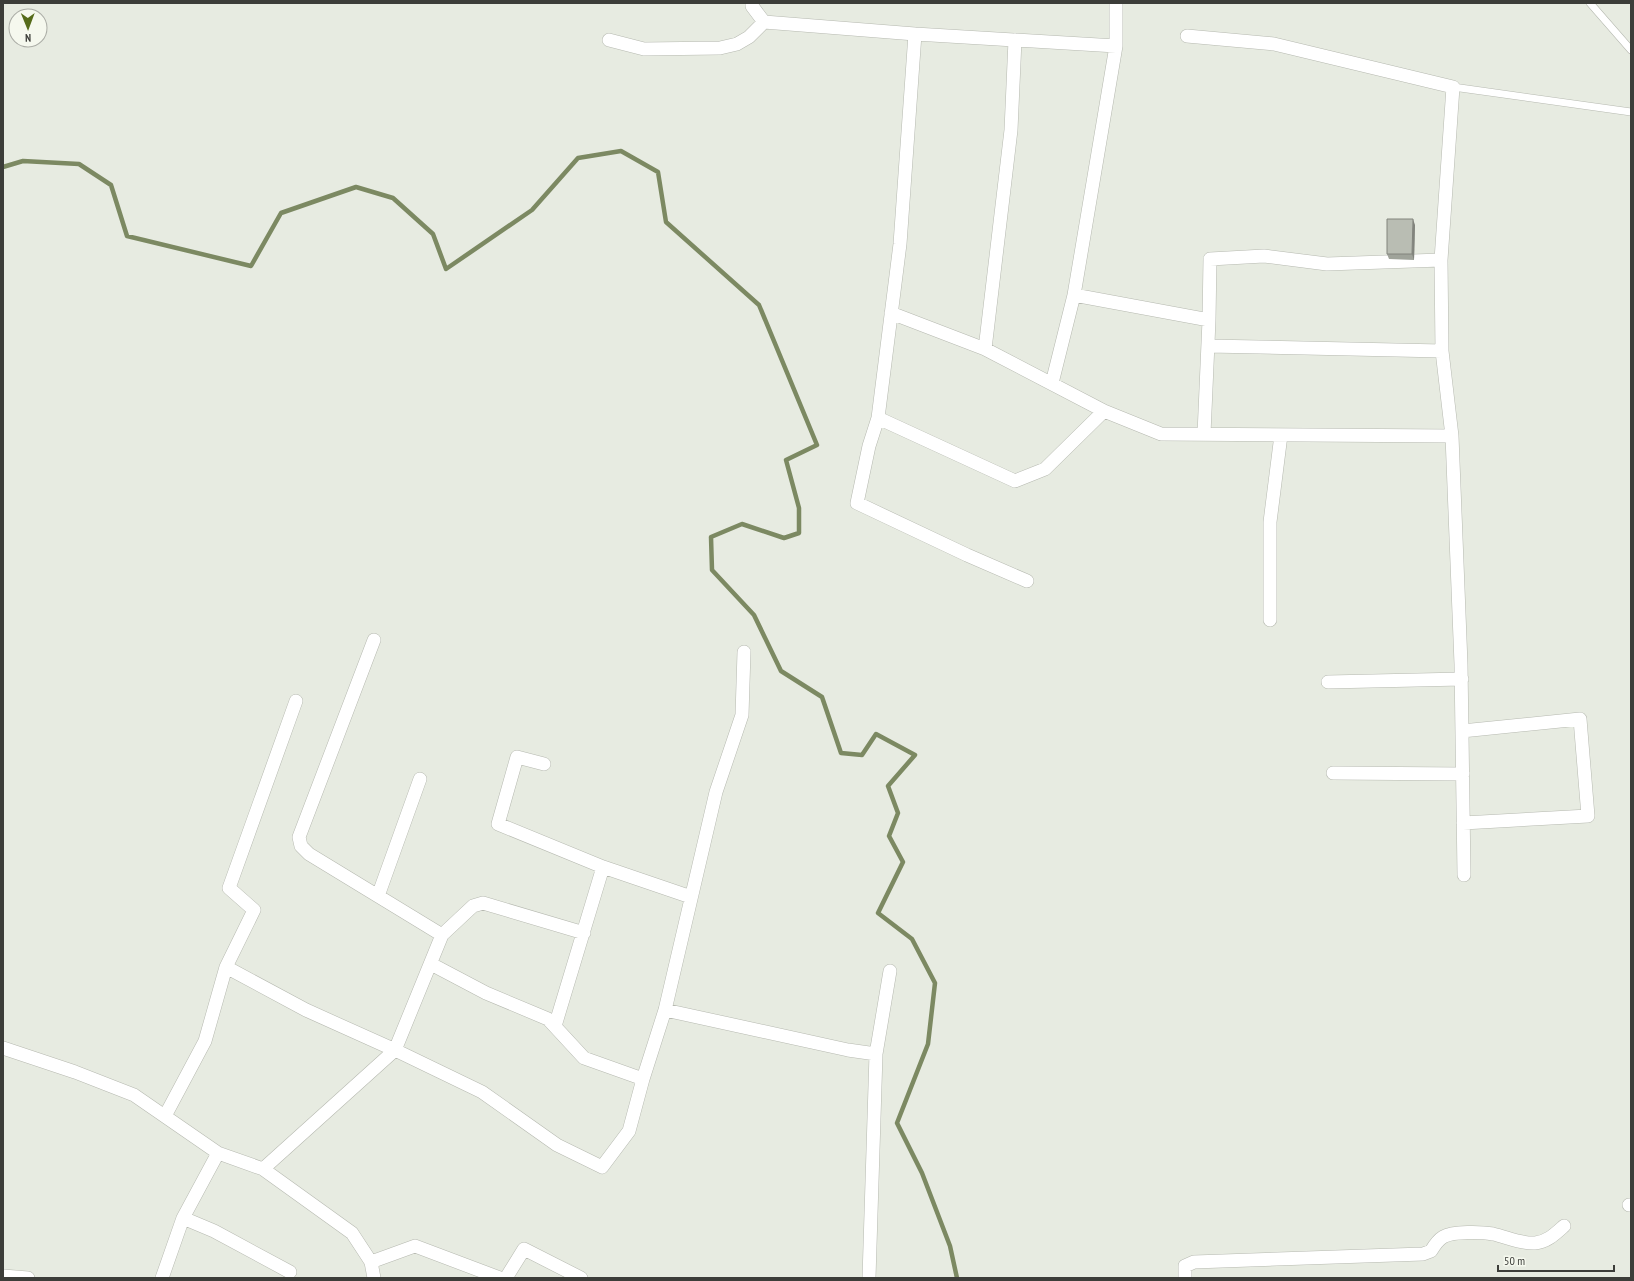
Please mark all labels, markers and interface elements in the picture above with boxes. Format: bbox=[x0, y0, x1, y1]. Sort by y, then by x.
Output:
north arrow bbox=[8, 8, 48, 48]
text: N bbox=[25, 31, 31, 45]
scale bar bbox=[1498, 1247, 1614, 1273]
text: 50 m bbox=[1504, 1253, 1525, 1268]

